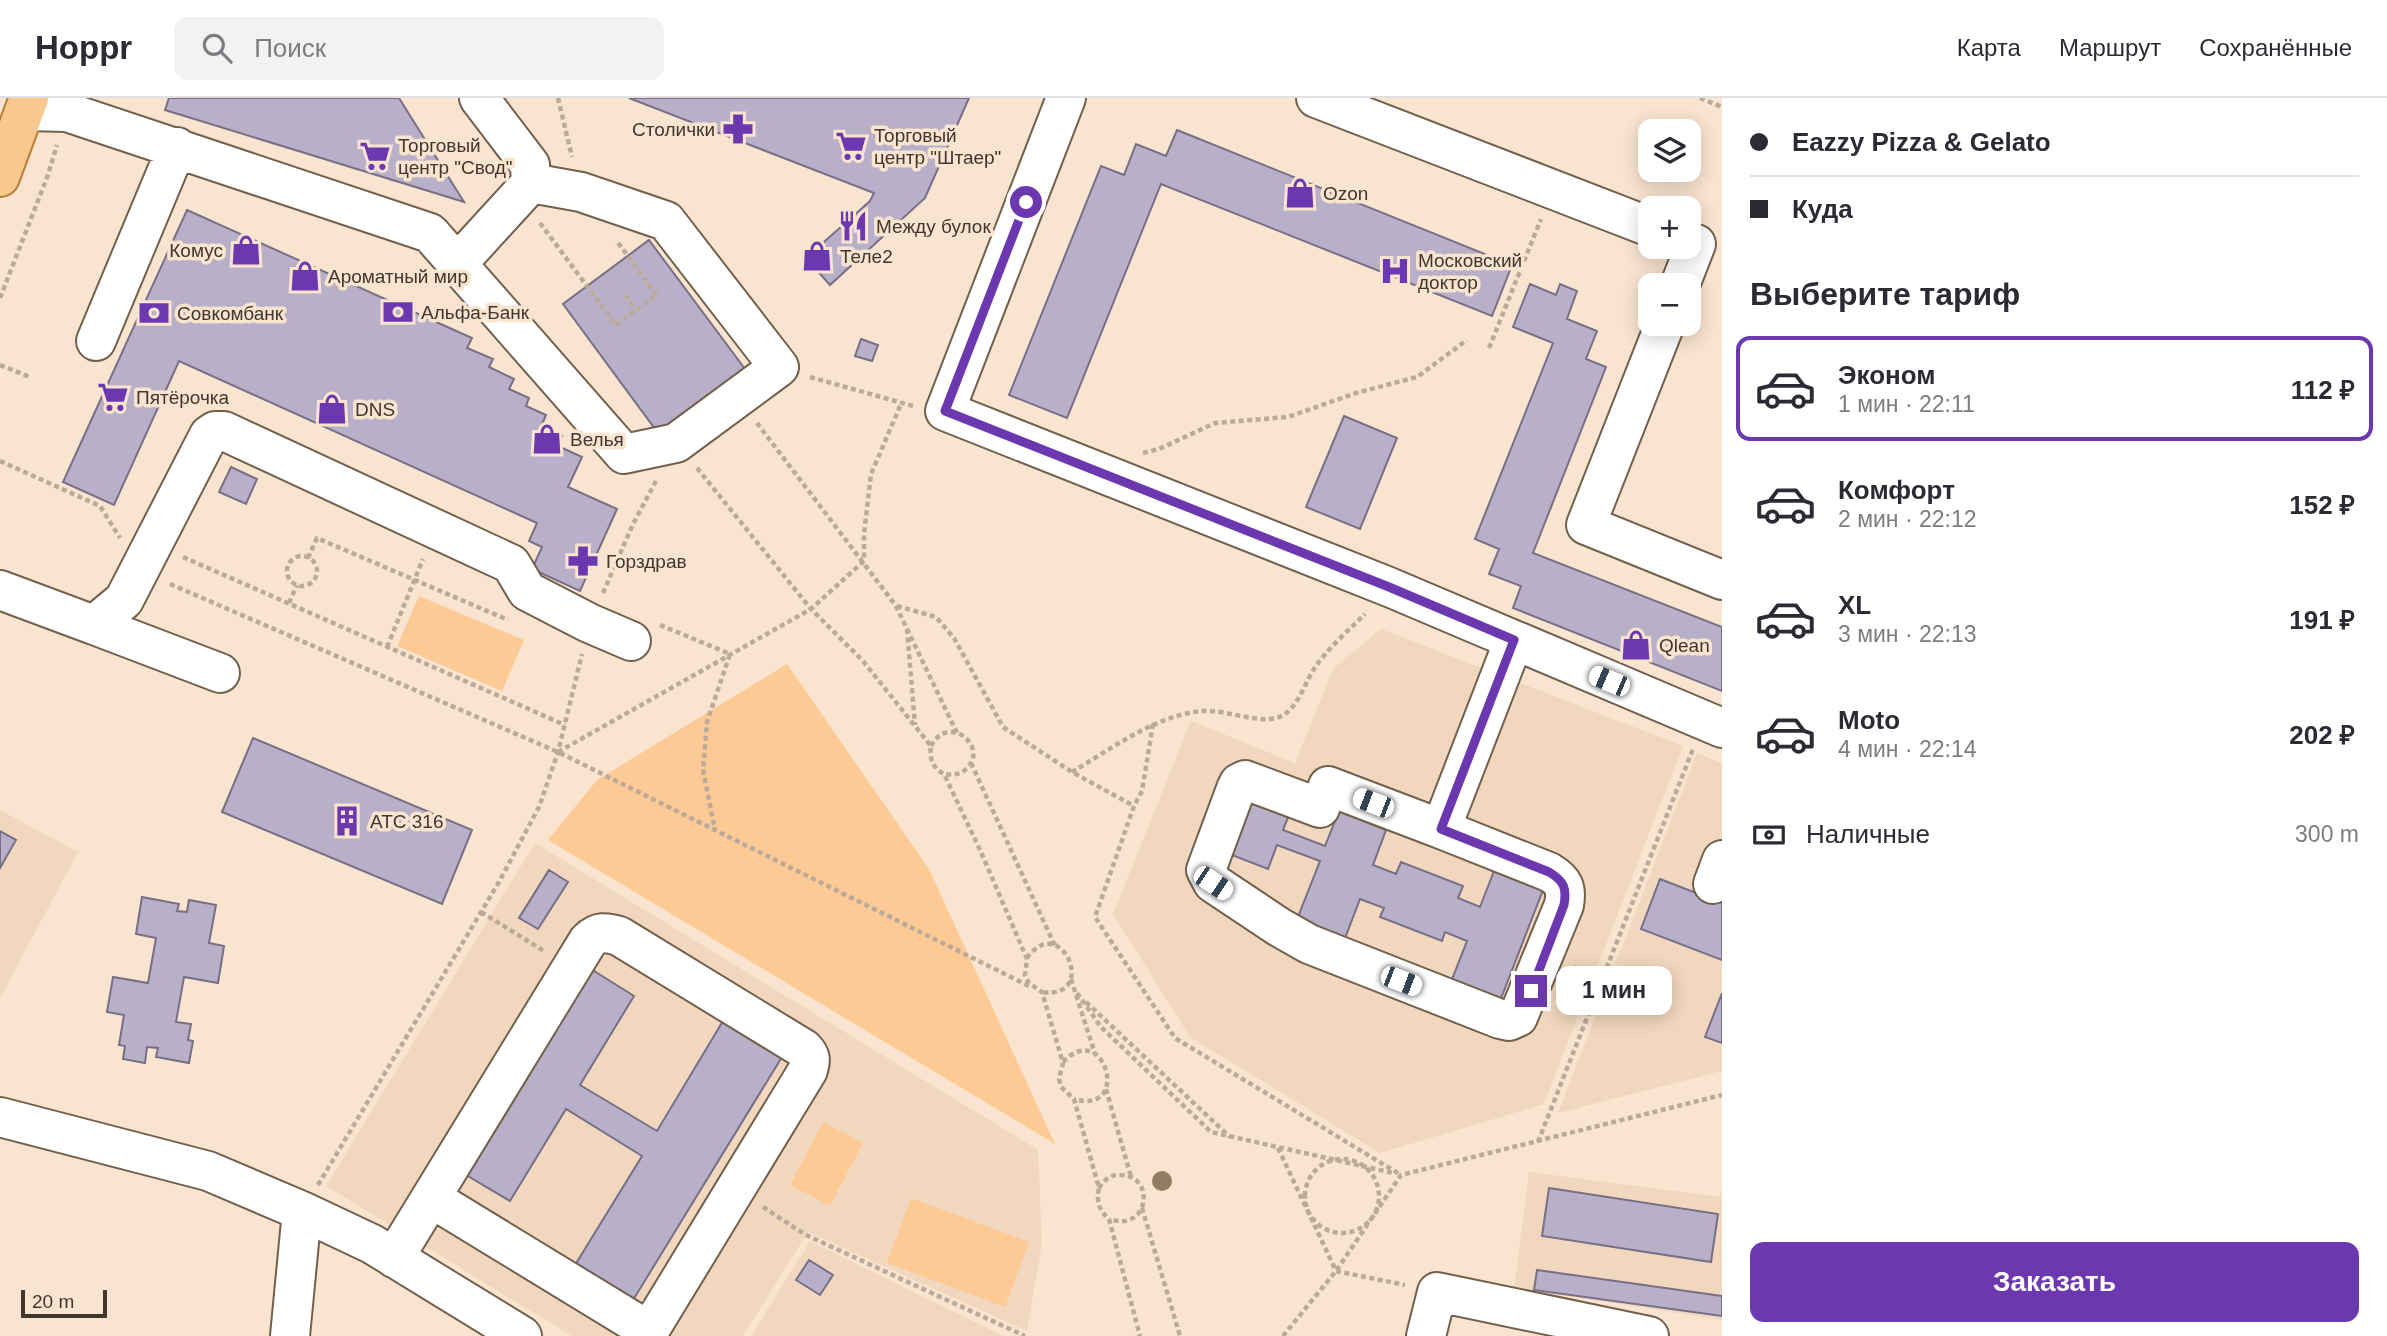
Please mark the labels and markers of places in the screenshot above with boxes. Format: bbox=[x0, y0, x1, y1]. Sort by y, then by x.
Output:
pharmacy icon: Столички bbox=[721, 112, 755, 146]
place label: Столички bbox=[632, 119, 715, 140]
place label: Торговый центр "Штаер" bbox=[874, 125, 1001, 168]
supermarket icon: Торговый центр "Штаер" bbox=[834, 129, 868, 163]
place label: Торговый центр "Свод" bbox=[398, 135, 513, 178]
supermarket icon: Торговый центр "Свод" bbox=[358, 139, 392, 173]
shop icon: Ozon bbox=[1283, 176, 1317, 210]
place label: Ozon bbox=[1323, 183, 1368, 204]
restaurant icon: Между булок bbox=[836, 209, 870, 243]
place label: Между булок bbox=[876, 216, 991, 237]
shop icon: Комус bbox=[229, 233, 263, 267]
shop icon: Теле2 bbox=[800, 239, 834, 273]
place label: Комус bbox=[169, 240, 223, 261]
place label: Теле2 bbox=[840, 246, 893, 267]
place label: Московский доктор bbox=[1418, 250, 1522, 293]
hospital icon: Московский доктор bbox=[1378, 254, 1412, 288]
shop icon: Ароматный мир bbox=[288, 259, 322, 293]
place label: Ароматный мир bbox=[328, 266, 468, 287]
bank icon: Альфа-Банк bbox=[381, 295, 415, 329]
bank icon: Совкомбанк bbox=[137, 296, 171, 330]
place label: Альфа-Банк bbox=[421, 302, 530, 323]
place label: Совкомбанк bbox=[177, 303, 284, 324]
supermarket icon: Пятёрочка bbox=[96, 380, 130, 414]
place label: Пятёрочка bbox=[136, 387, 230, 408]
shop icon: DNS bbox=[315, 392, 349, 426]
place label: DNS bbox=[355, 399, 395, 420]
shop icon: Велья bbox=[530, 422, 564, 456]
place label: Велья bbox=[570, 429, 624, 450]
pharmacy icon: Горздрав bbox=[566, 544, 600, 578]
place label: Горздрав bbox=[606, 551, 687, 572]
shop icon: Qlean bbox=[1619, 628, 1653, 662]
place label: Qlean bbox=[1659, 635, 1710, 656]
building icon: АТС 316 bbox=[330, 804, 364, 838]
place label: АТС 316 bbox=[370, 811, 444, 832]

